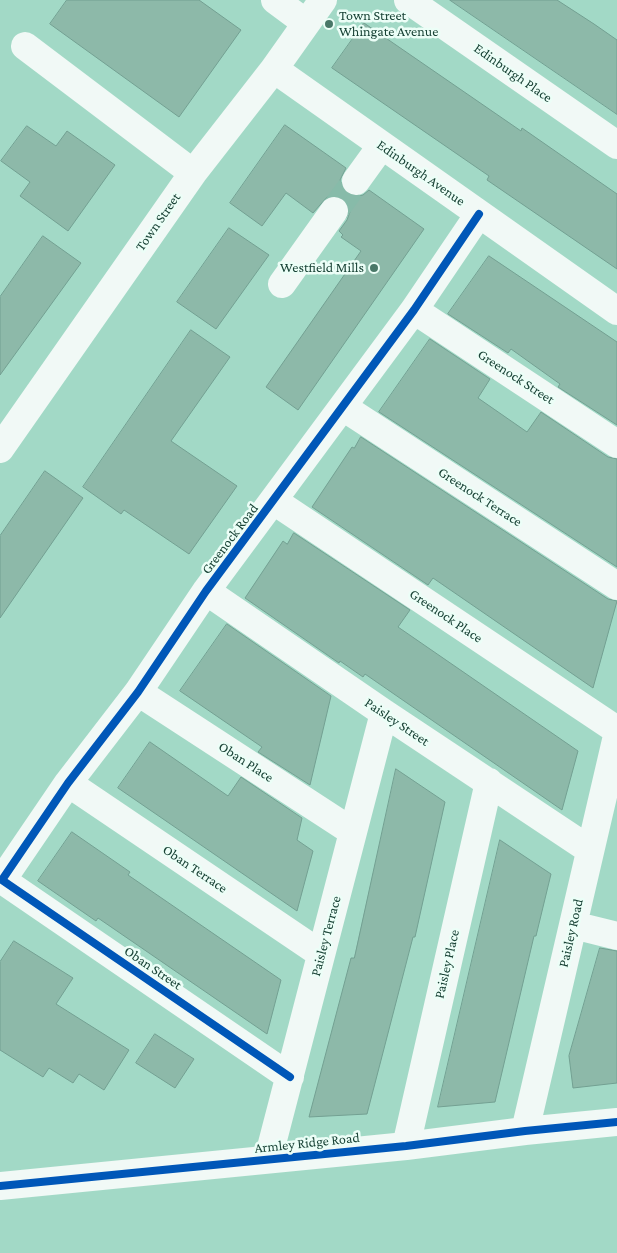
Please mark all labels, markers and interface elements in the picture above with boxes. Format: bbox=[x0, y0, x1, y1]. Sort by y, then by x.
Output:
place label: Town Street Whingate Avenue bbox=[339, 8, 438, 40]
marker: Town Street Whingate Avenue bbox=[323, 18, 335, 30]
street label: Edinburgh Place bbox=[471, 40, 555, 106]
street label: Edinburgh Avenue bbox=[374, 136, 468, 210]
street label: Town Street bbox=[132, 190, 184, 254]
place label: Westfield Mills bbox=[280, 260, 364, 276]
marker: Westfield Mills bbox=[368, 262, 380, 274]
street label: Greenock Street bbox=[474, 346, 558, 408]
street label: Greenock Terrace bbox=[435, 464, 525, 530]
street label: Greenock Road bbox=[198, 501, 262, 577]
street label: Greenock Place bbox=[406, 585, 486, 647]
street label: Paisley Street bbox=[362, 694, 432, 750]
street label: Oban Place bbox=[215, 738, 277, 786]
street label: Oban Terrace bbox=[159, 841, 231, 897]
street label: Paisley Terrace bbox=[307, 894, 345, 978]
street label: Paisley Road bbox=[555, 897, 587, 969]
street label: Paisley Place bbox=[431, 928, 463, 1000]
street label: Oban Street bbox=[121, 943, 185, 993]
street label: Armley Ridge Road bbox=[254, 1129, 360, 1157]

